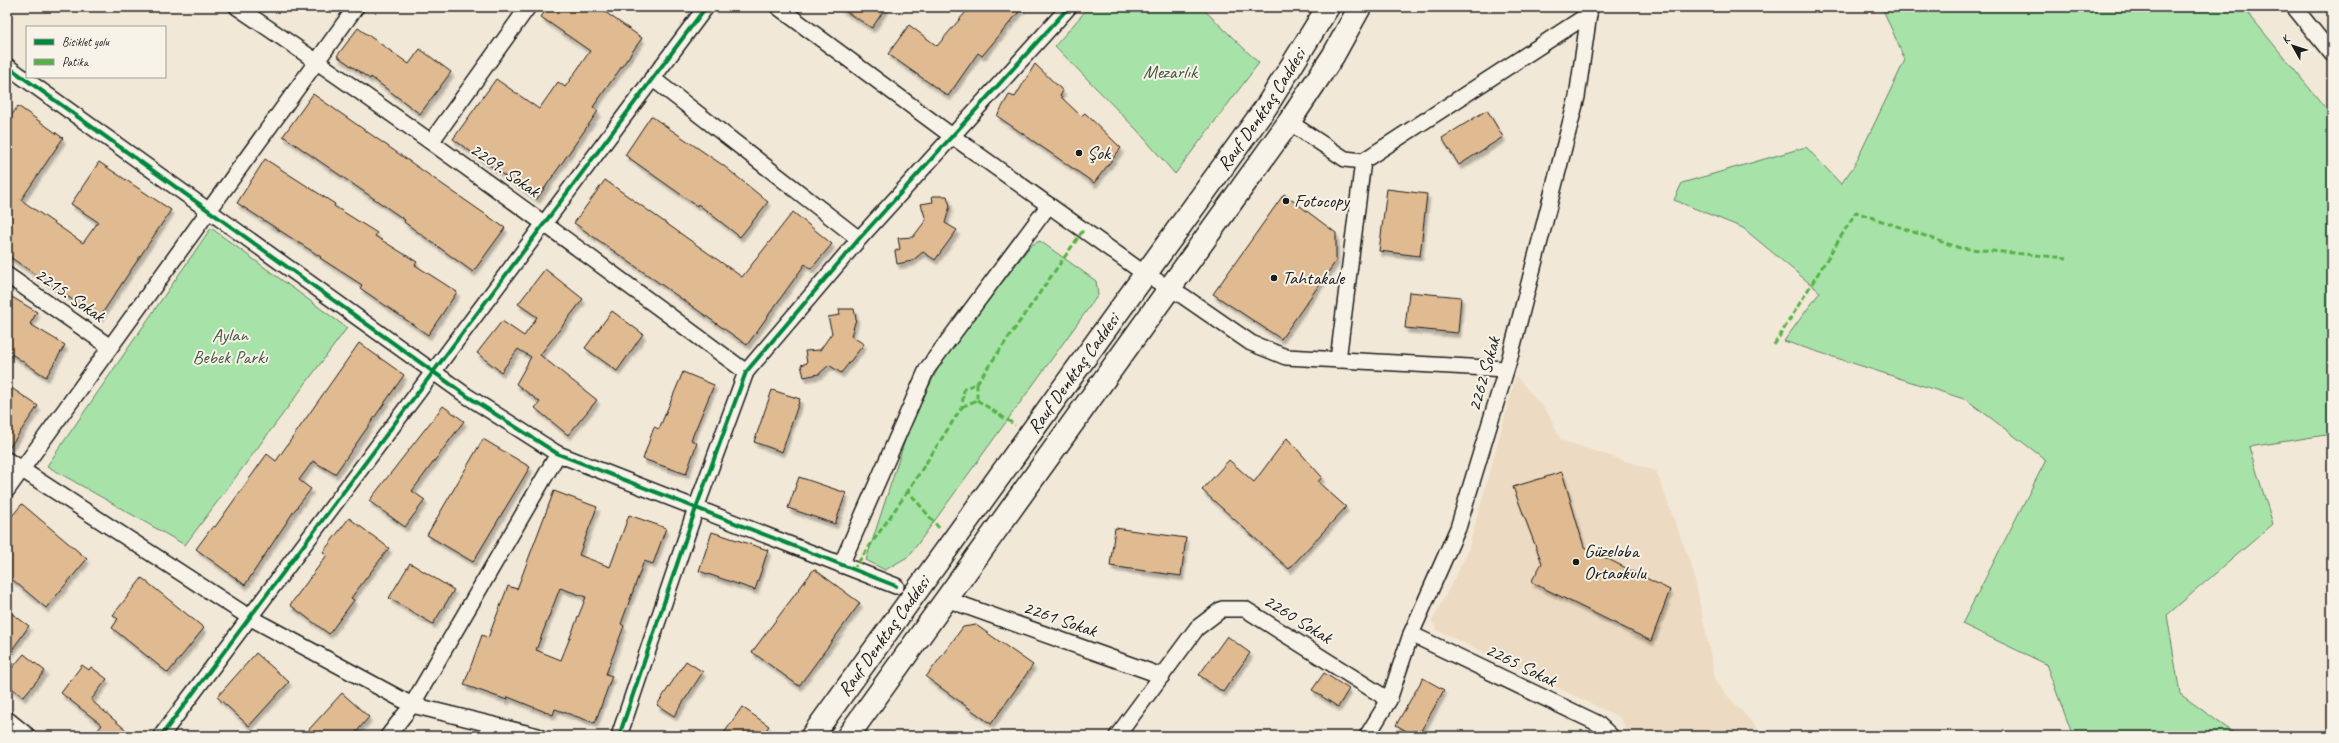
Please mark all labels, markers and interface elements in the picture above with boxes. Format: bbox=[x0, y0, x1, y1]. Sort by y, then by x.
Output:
legend bbox=[26, 26, 166, 78]
north arrow bbox=[2273, 26, 2313, 66]
text: K bbox=[2278, 31, 2294, 46]
text: Bisiklet yolu bbox=[62, 34, 110, 50]
street label: Rauf Denktaş Caddesi bbox=[1212, 42, 1312, 176]
text: Patika bbox=[62, 54, 89, 70]
park label: Mezarlık bbox=[1143, 60, 1199, 84]
street label: 2209. Sokak bbox=[465, 137, 545, 203]
place label: Şok bbox=[1087, 141, 1112, 165]
marker: Şok bbox=[1074, 148, 1084, 158]
place label: Fotocopy bbox=[1294, 189, 1351, 213]
marker: Fotocopy bbox=[1281, 196, 1291, 206]
street label: 2215. Sokak bbox=[30, 262, 110, 328]
place label: Tahtakale bbox=[1282, 266, 1346, 290]
marker: Tahtakale bbox=[1269, 273, 1279, 283]
street label: Rauf Denktaş Caddesi bbox=[1022, 307, 1126, 438]
park label: Aylan Bebek Parkı bbox=[192, 323, 269, 369]
street label: 2262 Sokak bbox=[1462, 333, 1506, 414]
place label: Güzeloba Ortaokulu bbox=[1584, 539, 1647, 585]
marker: Güzeloba Ortaokulu bbox=[1571, 557, 1581, 567]
street label: Rauf Denktaş Caddesi bbox=[833, 570, 937, 701]
street label: 2260 Sokak bbox=[1259, 589, 1338, 650]
street label: 2261 Sokak bbox=[1020, 595, 1101, 643]
street label: 2265 Sokak bbox=[1482, 638, 1561, 693]

